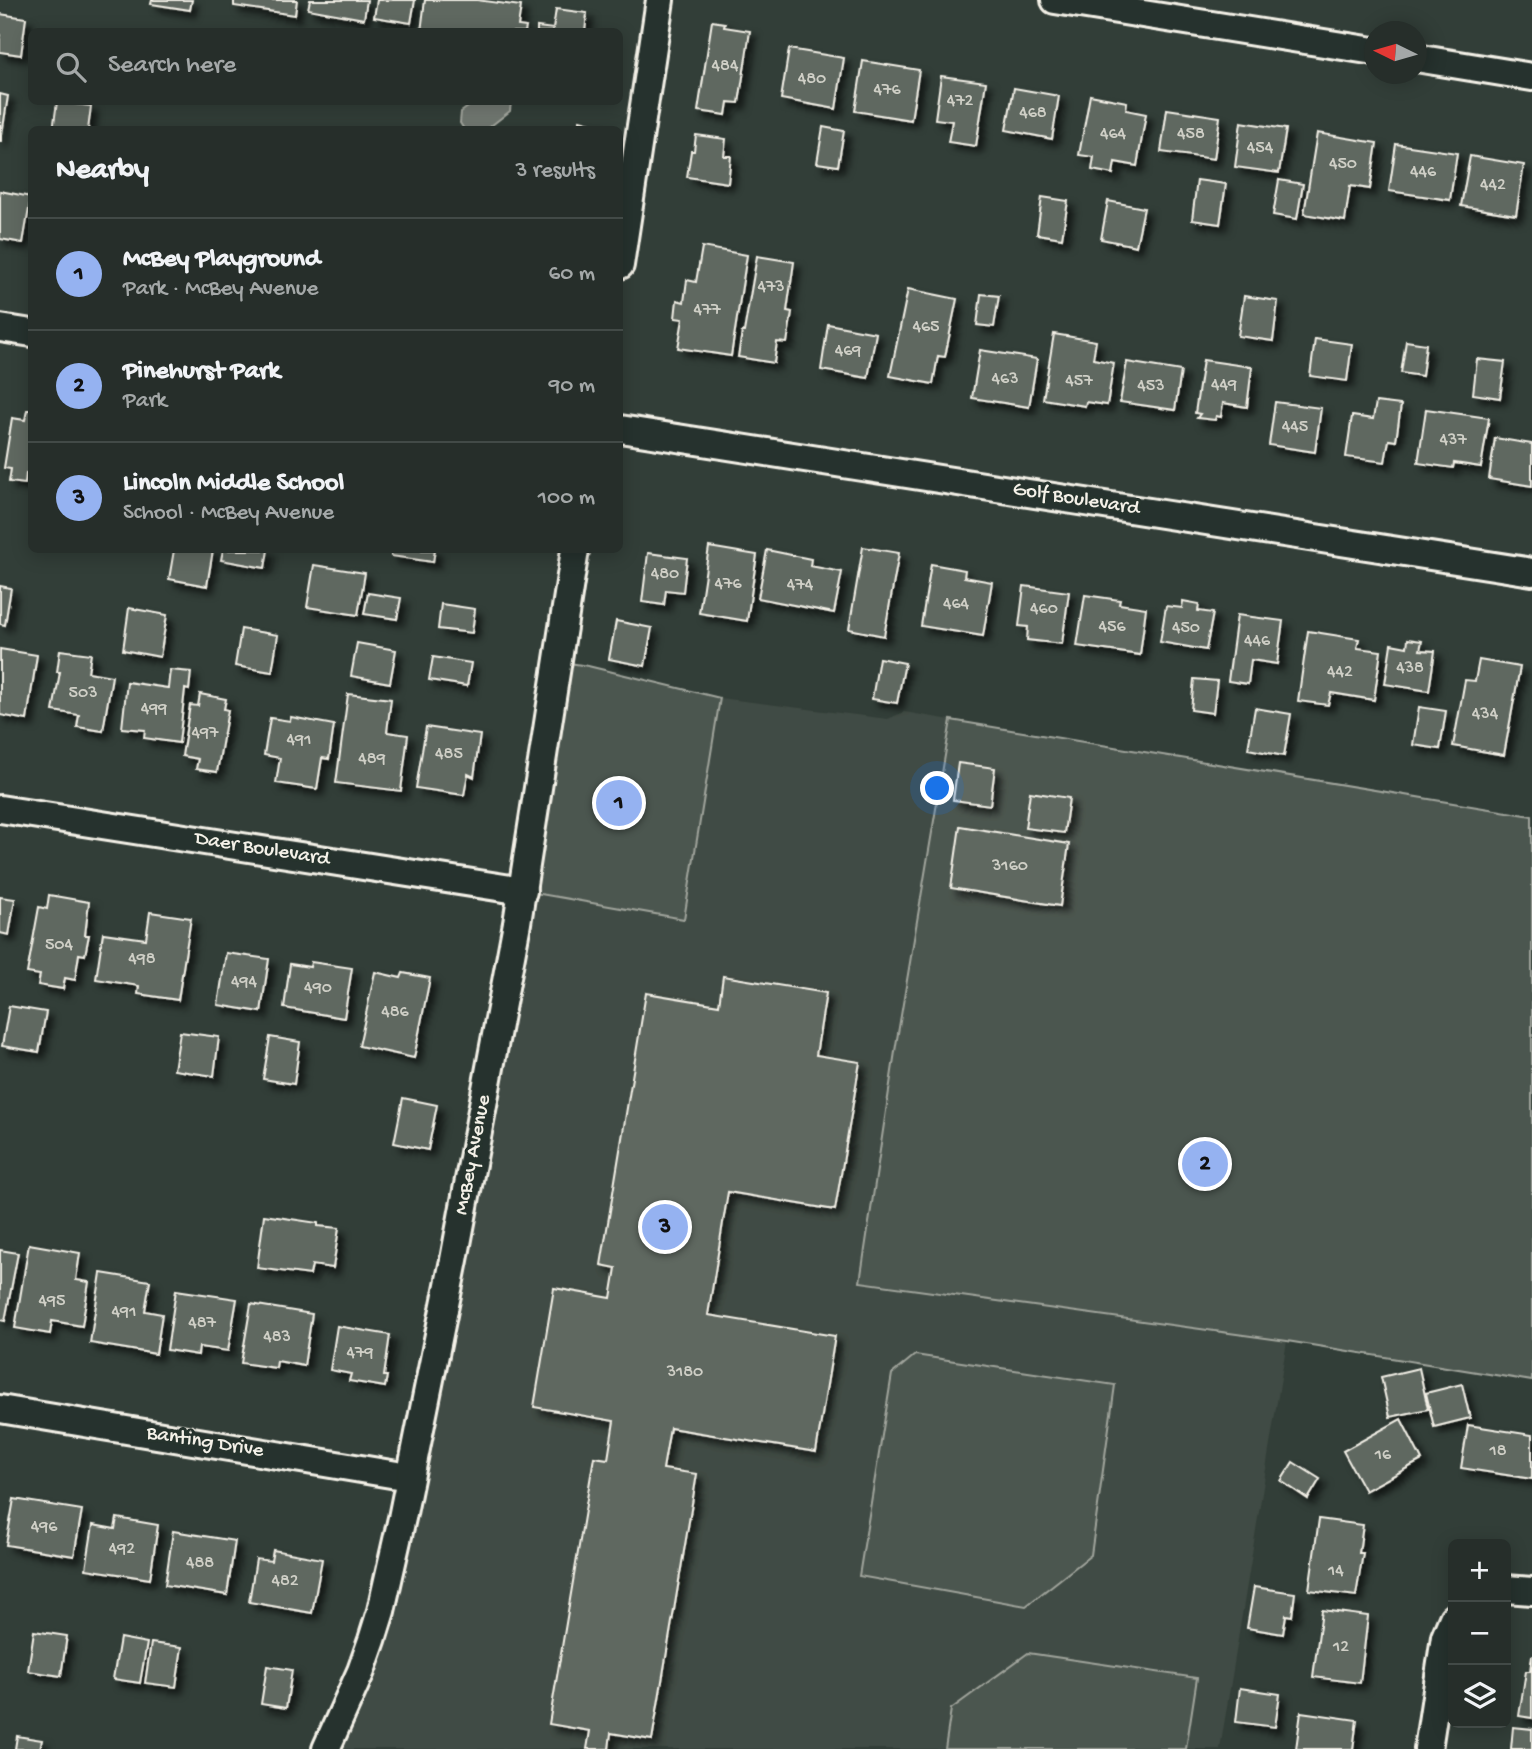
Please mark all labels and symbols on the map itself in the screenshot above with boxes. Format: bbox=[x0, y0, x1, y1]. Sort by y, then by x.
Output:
north arrow bbox=[1364, 21, 1427, 84]
house number: 484 bbox=[712, 56, 739, 77]
house number: 480 bbox=[798, 69, 826, 90]
house number: 476 bbox=[874, 80, 901, 101]
house number: 472 bbox=[947, 91, 974, 112]
house number: 468 bbox=[1019, 103, 1047, 124]
house number: 464 bbox=[1100, 124, 1127, 145]
house number: 458 bbox=[1177, 124, 1205, 145]
house number: 454 bbox=[1247, 138, 1274, 159]
house number: 450 bbox=[1329, 154, 1357, 175]
house number: 446 bbox=[1410, 162, 1437, 183]
house number: 442 bbox=[1480, 175, 1506, 196]
house number: 473 bbox=[757, 277, 785, 298]
house number: 477 bbox=[693, 300, 721, 321]
house number: 465 bbox=[912, 317, 940, 338]
house number: 469 bbox=[835, 341, 861, 362]
house number: 463 bbox=[992, 369, 1018, 390]
house number: 457 bbox=[1065, 371, 1093, 392]
house number: 449 bbox=[1211, 375, 1237, 396]
house number: 453 bbox=[1137, 376, 1165, 397]
house number: 445 bbox=[1282, 417, 1308, 438]
house number: 437 bbox=[1439, 430, 1467, 451]
street label: Golf Boulevard bbox=[1011, 478, 1143, 523]
house number: 480 bbox=[651, 564, 679, 585]
house number: 476 bbox=[715, 574, 742, 595]
house number: 474 bbox=[787, 575, 814, 596]
house number: 464 bbox=[943, 594, 970, 615]
house number: 460 bbox=[1030, 599, 1058, 620]
house number: 456 bbox=[1098, 617, 1126, 638]
house number: 450 bbox=[1172, 618, 1200, 639]
house number: 446 bbox=[1244, 631, 1271, 652]
house number: 438 bbox=[1396, 658, 1424, 679]
house number: 442 bbox=[1327, 662, 1353, 683]
house number: 503 bbox=[68, 683, 98, 704]
house number: 499 bbox=[141, 699, 167, 720]
house number: 434 bbox=[1472, 704, 1499, 725]
house number: 497 bbox=[192, 723, 219, 744]
house number: 491 bbox=[287, 730, 311, 751]
house number: 485 bbox=[435, 744, 463, 765]
house number: 489 bbox=[358, 749, 386, 770]
your location bbox=[920, 771, 954, 805]
pin: 1 bbox=[596, 777, 642, 829]
street label: Daer Boulevard bbox=[191, 827, 333, 873]
house number: 3160 bbox=[991, 856, 1028, 877]
house number: 504 bbox=[45, 935, 74, 956]
house number: 498 bbox=[128, 949, 156, 970]
house number: 494 bbox=[231, 972, 258, 993]
house number: 490 bbox=[304, 978, 332, 999]
house number: 486 bbox=[381, 1002, 410, 1023]
street label: McBey Avenue bbox=[450, 1092, 498, 1217]
pin: 2 bbox=[1182, 1138, 1228, 1190]
pin: 3 bbox=[642, 1201, 688, 1253]
house number: 495 bbox=[39, 1291, 66, 1312]
house number: 491 bbox=[112, 1302, 136, 1323]
house number: 487 bbox=[188, 1313, 217, 1334]
house number: 483 bbox=[263, 1327, 291, 1348]
house number: 479 bbox=[347, 1343, 373, 1364]
house number: 3180 bbox=[666, 1362, 703, 1383]
street label: Banting Drive bbox=[144, 1421, 266, 1465]
house number: 18 bbox=[1488, 1441, 1507, 1462]
house number: 16 bbox=[1374, 1445, 1392, 1466]
house number: 496 bbox=[31, 1517, 58, 1538]
house number: 492 bbox=[109, 1539, 135, 1560]
house number: 488 bbox=[186, 1553, 214, 1574]
house number: 14 bbox=[1327, 1561, 1344, 1582]
house number: 482 bbox=[271, 1571, 299, 1592]
house number: 12 bbox=[1332, 1637, 1349, 1658]

